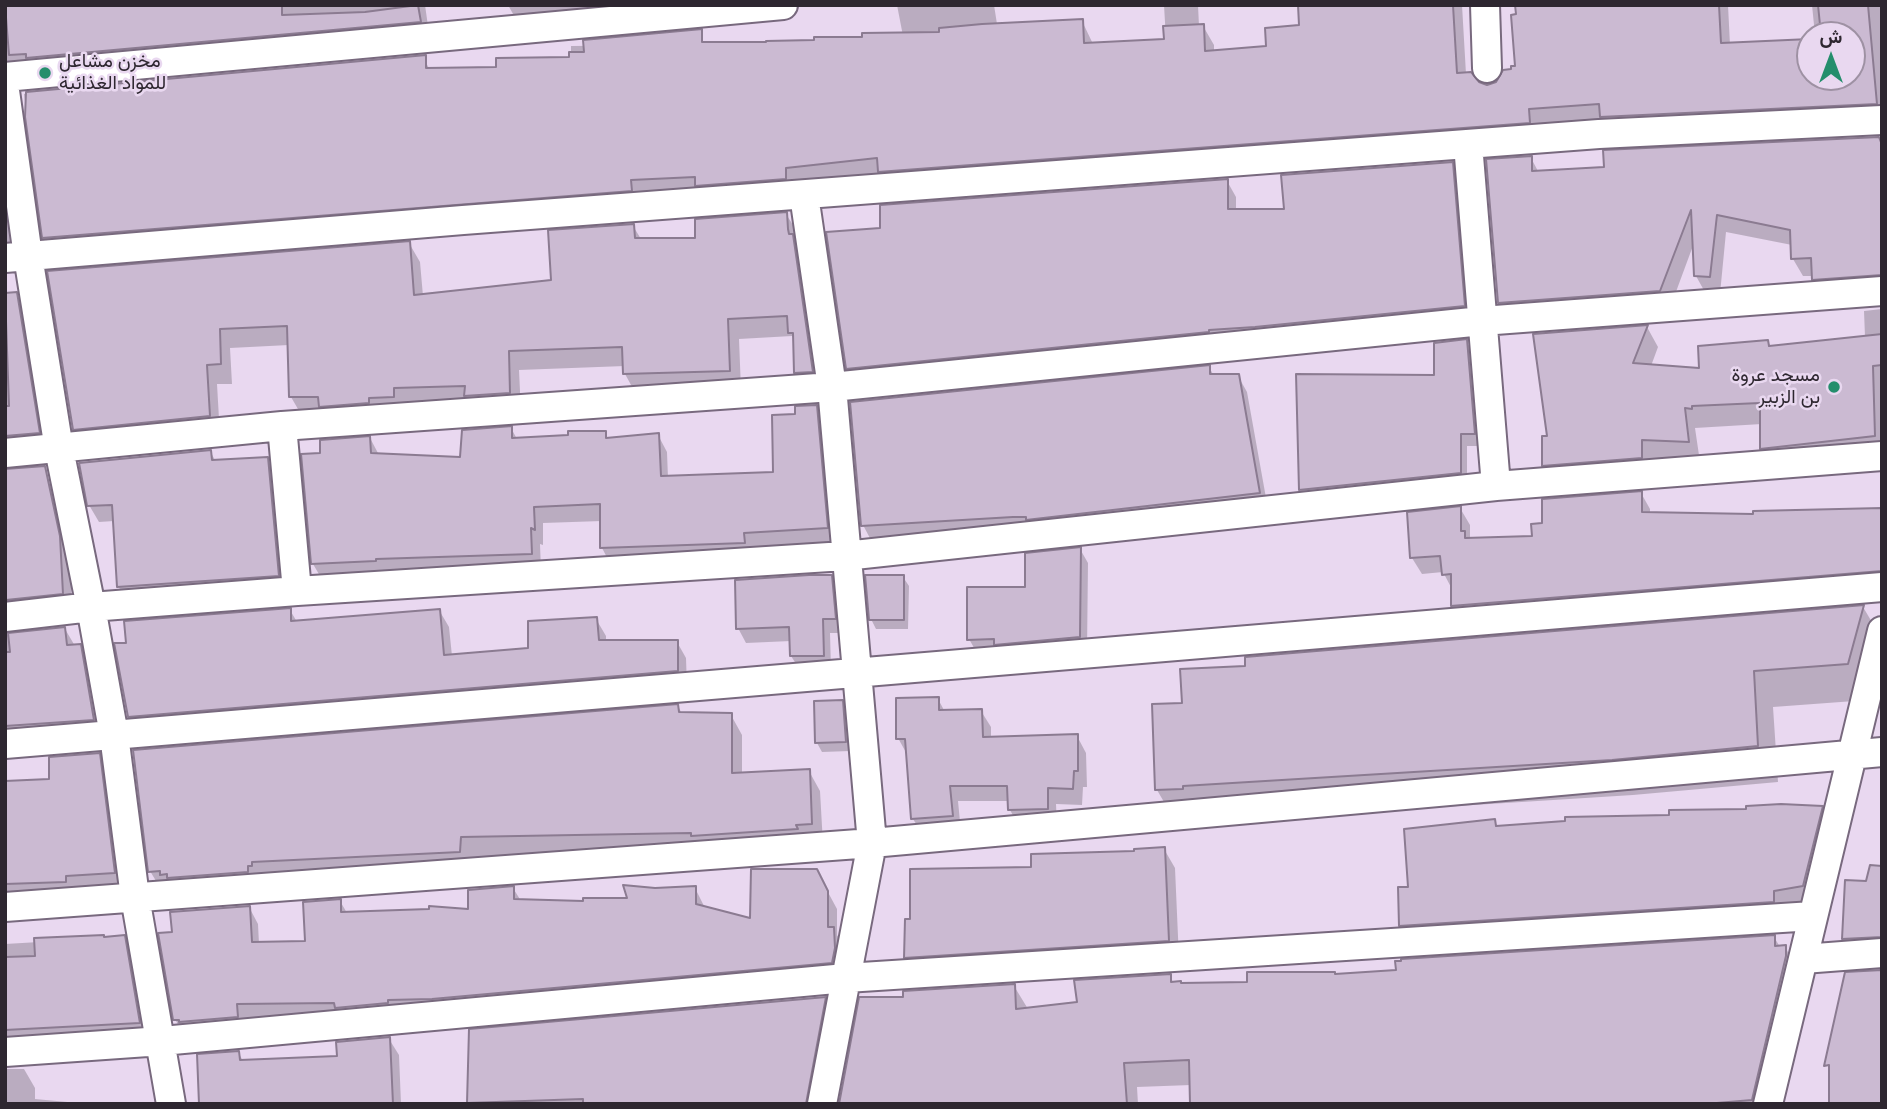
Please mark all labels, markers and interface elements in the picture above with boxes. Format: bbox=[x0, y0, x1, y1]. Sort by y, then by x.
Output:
north arrow bbox=[1796, 21, 1866, 91]
text: ش bbox=[1820, 23, 1842, 50]
place label: مخزن مشاعل للمواد الغذائية bbox=[59, 51, 166, 95]
marker: مخزن مشاعل للمواد الغذائية bbox=[37, 65, 53, 81]
place label: مسجد عروة بن الزبير bbox=[1731, 365, 1820, 409]
marker: مسجد عروة بن الزبير bbox=[1826, 379, 1842, 395]

